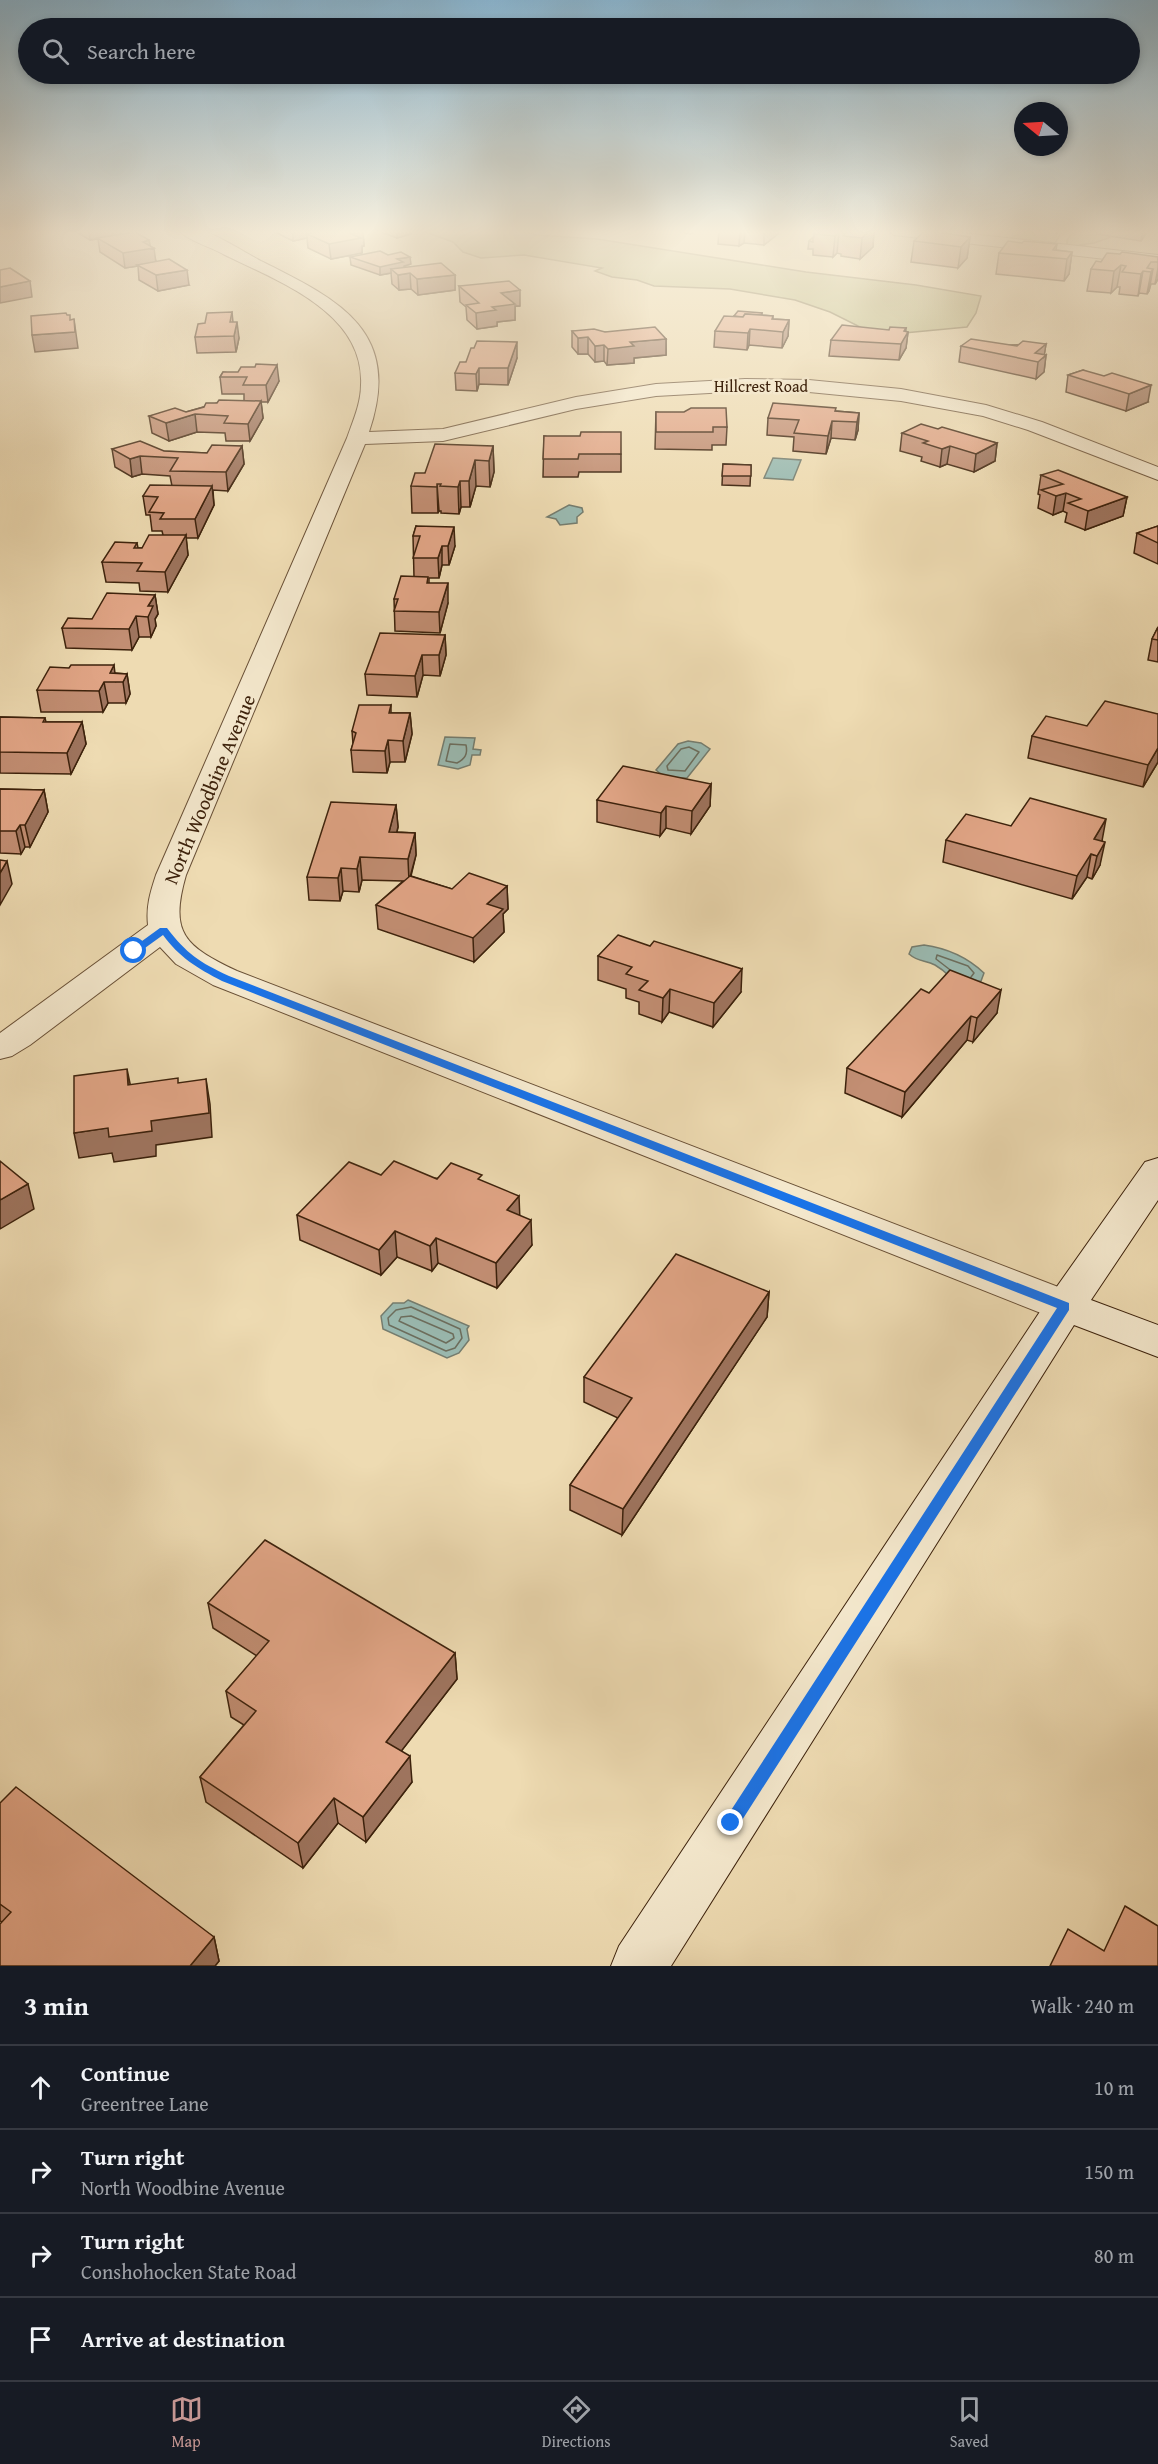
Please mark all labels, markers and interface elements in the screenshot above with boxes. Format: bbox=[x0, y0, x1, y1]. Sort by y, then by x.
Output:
search box bbox=[18, 18, 1140, 84]
icon: search bbox=[39, 35, 72, 68]
text: Search here bbox=[87, 35, 196, 67]
north arrow bbox=[1014, 102, 1068, 156]
street label: Hillcrest Road bbox=[714, 374, 808, 398]
street label: North Woodbine Avenue bbox=[156, 689, 262, 889]
route start bbox=[120, 937, 146, 963]
route end bbox=[717, 1809, 743, 1835]
text: 3 min bbox=[24, 1986, 89, 2025]
text: Walk · 240 m bbox=[1031, 1991, 1134, 2020]
text: Continue bbox=[81, 2057, 170, 2089]
icon: ahead bbox=[24, 2071, 57, 2104]
text: 10 m bbox=[1094, 2073, 1134, 2102]
text: Greentree Lane bbox=[81, 2089, 209, 2118]
text: Turn right bbox=[81, 2141, 184, 2173]
icon: right bbox=[24, 2155, 57, 2188]
text: 150 m bbox=[1084, 2157, 1134, 2186]
text: North Woodbine Avenue bbox=[81, 2173, 285, 2202]
text: Turn right bbox=[81, 2225, 184, 2257]
icon: right bbox=[24, 2239, 57, 2272]
text: 80 m bbox=[1094, 2241, 1134, 2270]
text: Conshohocken State Road bbox=[81, 2257, 296, 2286]
icon: arrive bbox=[24, 2323, 57, 2356]
text: Arrive at destination bbox=[81, 2323, 285, 2355]
tab: Map bbox=[170, 2393, 203, 2453]
tab: Directions bbox=[542, 2393, 611, 2453]
tab: Saved bbox=[950, 2393, 988, 2453]

